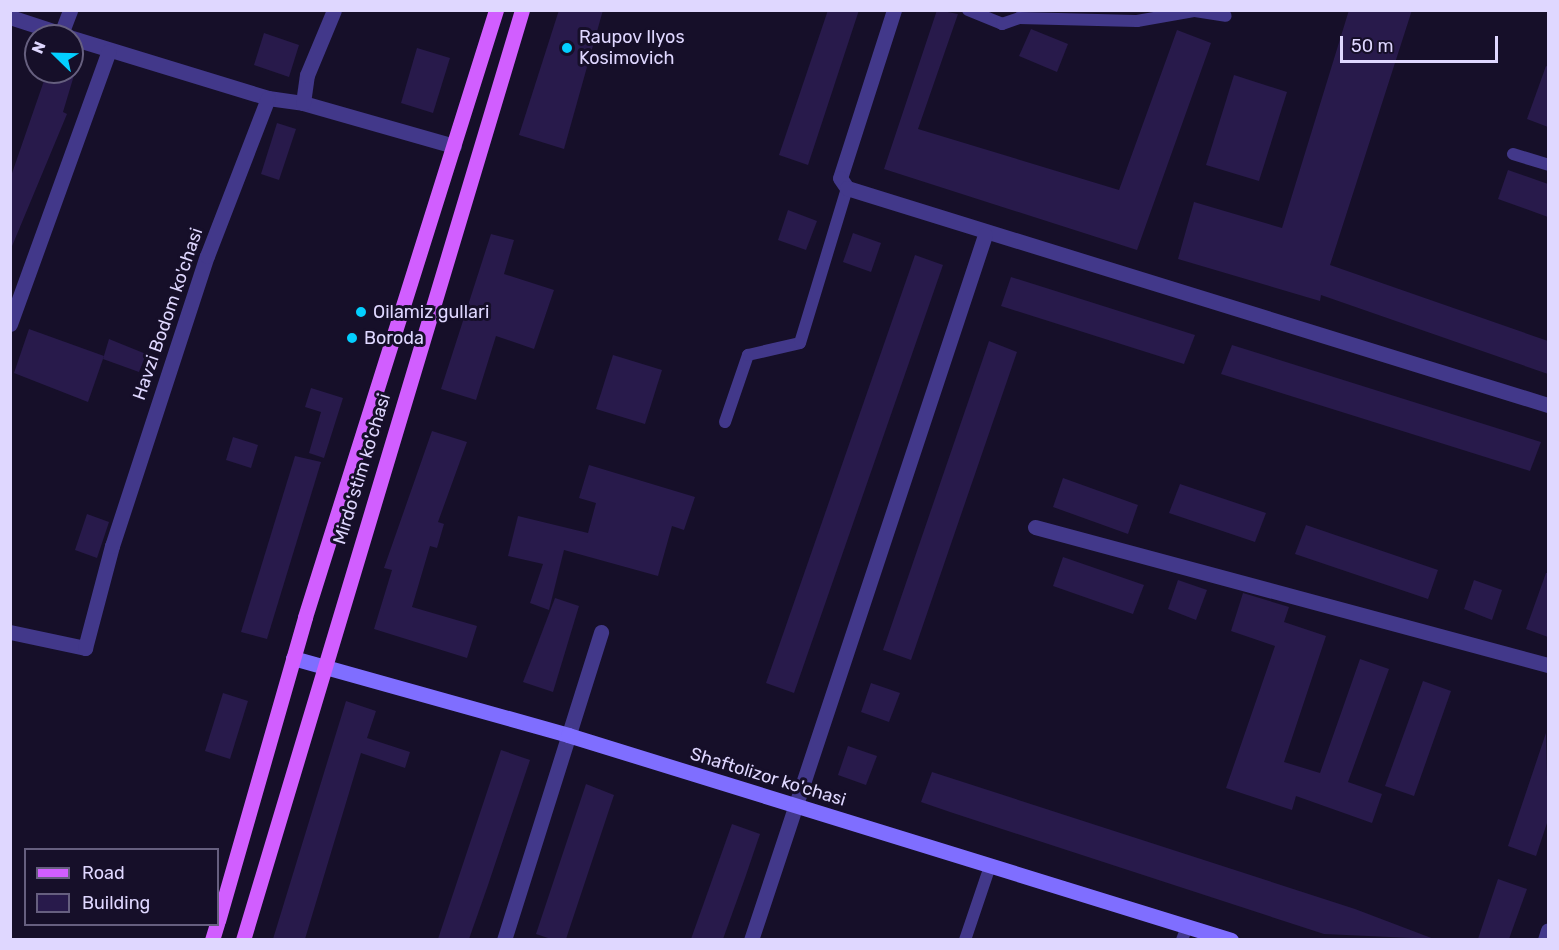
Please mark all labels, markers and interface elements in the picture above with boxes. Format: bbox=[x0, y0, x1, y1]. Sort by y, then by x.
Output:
north arrow bbox=[24, 24, 84, 84]
scale bar bbox=[1343, 24, 1500, 62]
place label: Raupov Ilyos Kosimovich bbox=[579, 27, 685, 70]
text: 50 m bbox=[1351, 35, 1394, 57]
text: N bbox=[28, 39, 50, 57]
marker: Raupov Ilyos Kosimovich bbox=[560, 41, 574, 55]
street label: Havzi Bodom ko'chasi bbox=[128, 225, 208, 403]
place label: Oilamiz gullari bbox=[373, 301, 489, 323]
marker: Oilamiz gullari bbox=[354, 305, 368, 319]
place label: Boroda bbox=[364, 327, 424, 349]
marker: Boroda bbox=[345, 331, 359, 345]
street label: Mirdo'stim ko'chasi bbox=[329, 391, 395, 547]
street label: Shaftolizor ko'chasi bbox=[687, 743, 849, 811]
legend bbox=[24, 848, 219, 926]
text: Road bbox=[82, 862, 125, 884]
text: Building bbox=[82, 892, 150, 914]

